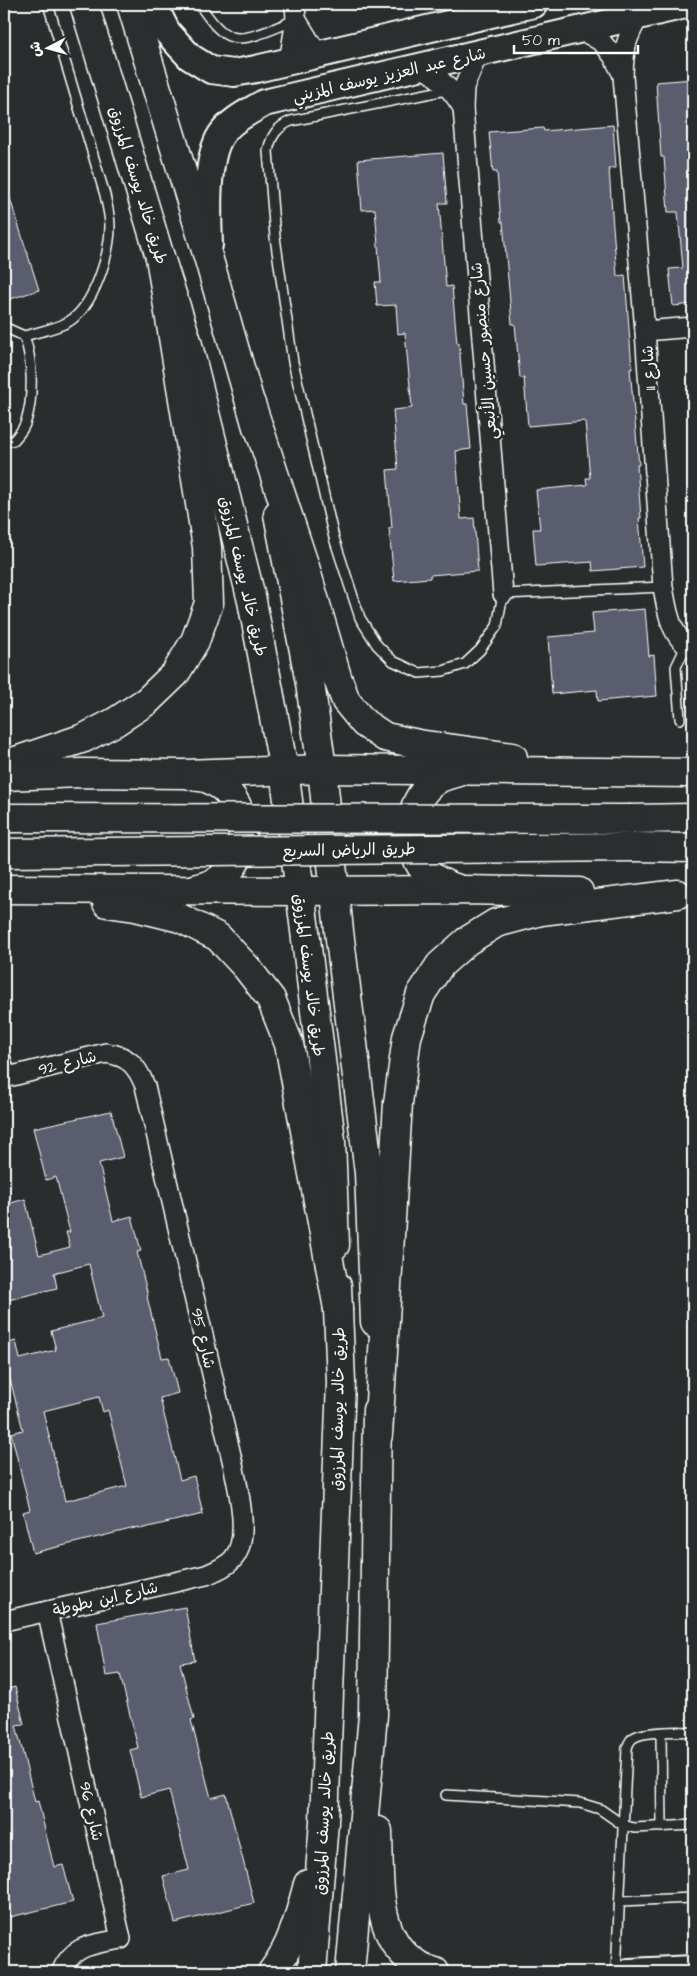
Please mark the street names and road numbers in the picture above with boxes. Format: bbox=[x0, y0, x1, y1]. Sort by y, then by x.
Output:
street label: شارع عبد العزيز يوسف المزيني bbox=[290, 42, 489, 111]
street label: طريق خالد يوسف المرزوق bbox=[104, 104, 173, 267]
street label: شارع منصور حسين الأنبعي bbox=[465, 261, 506, 440]
street label: شارع 11 bbox=[636, 345, 662, 391]
street label: طريق خالد يوسف المرزوق bbox=[214, 494, 272, 659]
street label: طريق الرياض السريع bbox=[282, 838, 416, 862]
street label: طريق خالد يوسف المرزوق bbox=[288, 892, 330, 1058]
street label: شارع 92 bbox=[36, 1045, 99, 1081]
street label: شارع 95 bbox=[185, 1306, 221, 1371]
street label: طريق خالد يوسف المرزوق bbox=[326, 1327, 350, 1491]
street label: شارع ابن بطوطة bbox=[50, 1576, 160, 1622]
street label: طريق خالد يوسف المرزوق bbox=[309, 1731, 339, 1896]
street label: شارع 96 bbox=[74, 1779, 109, 1843]

